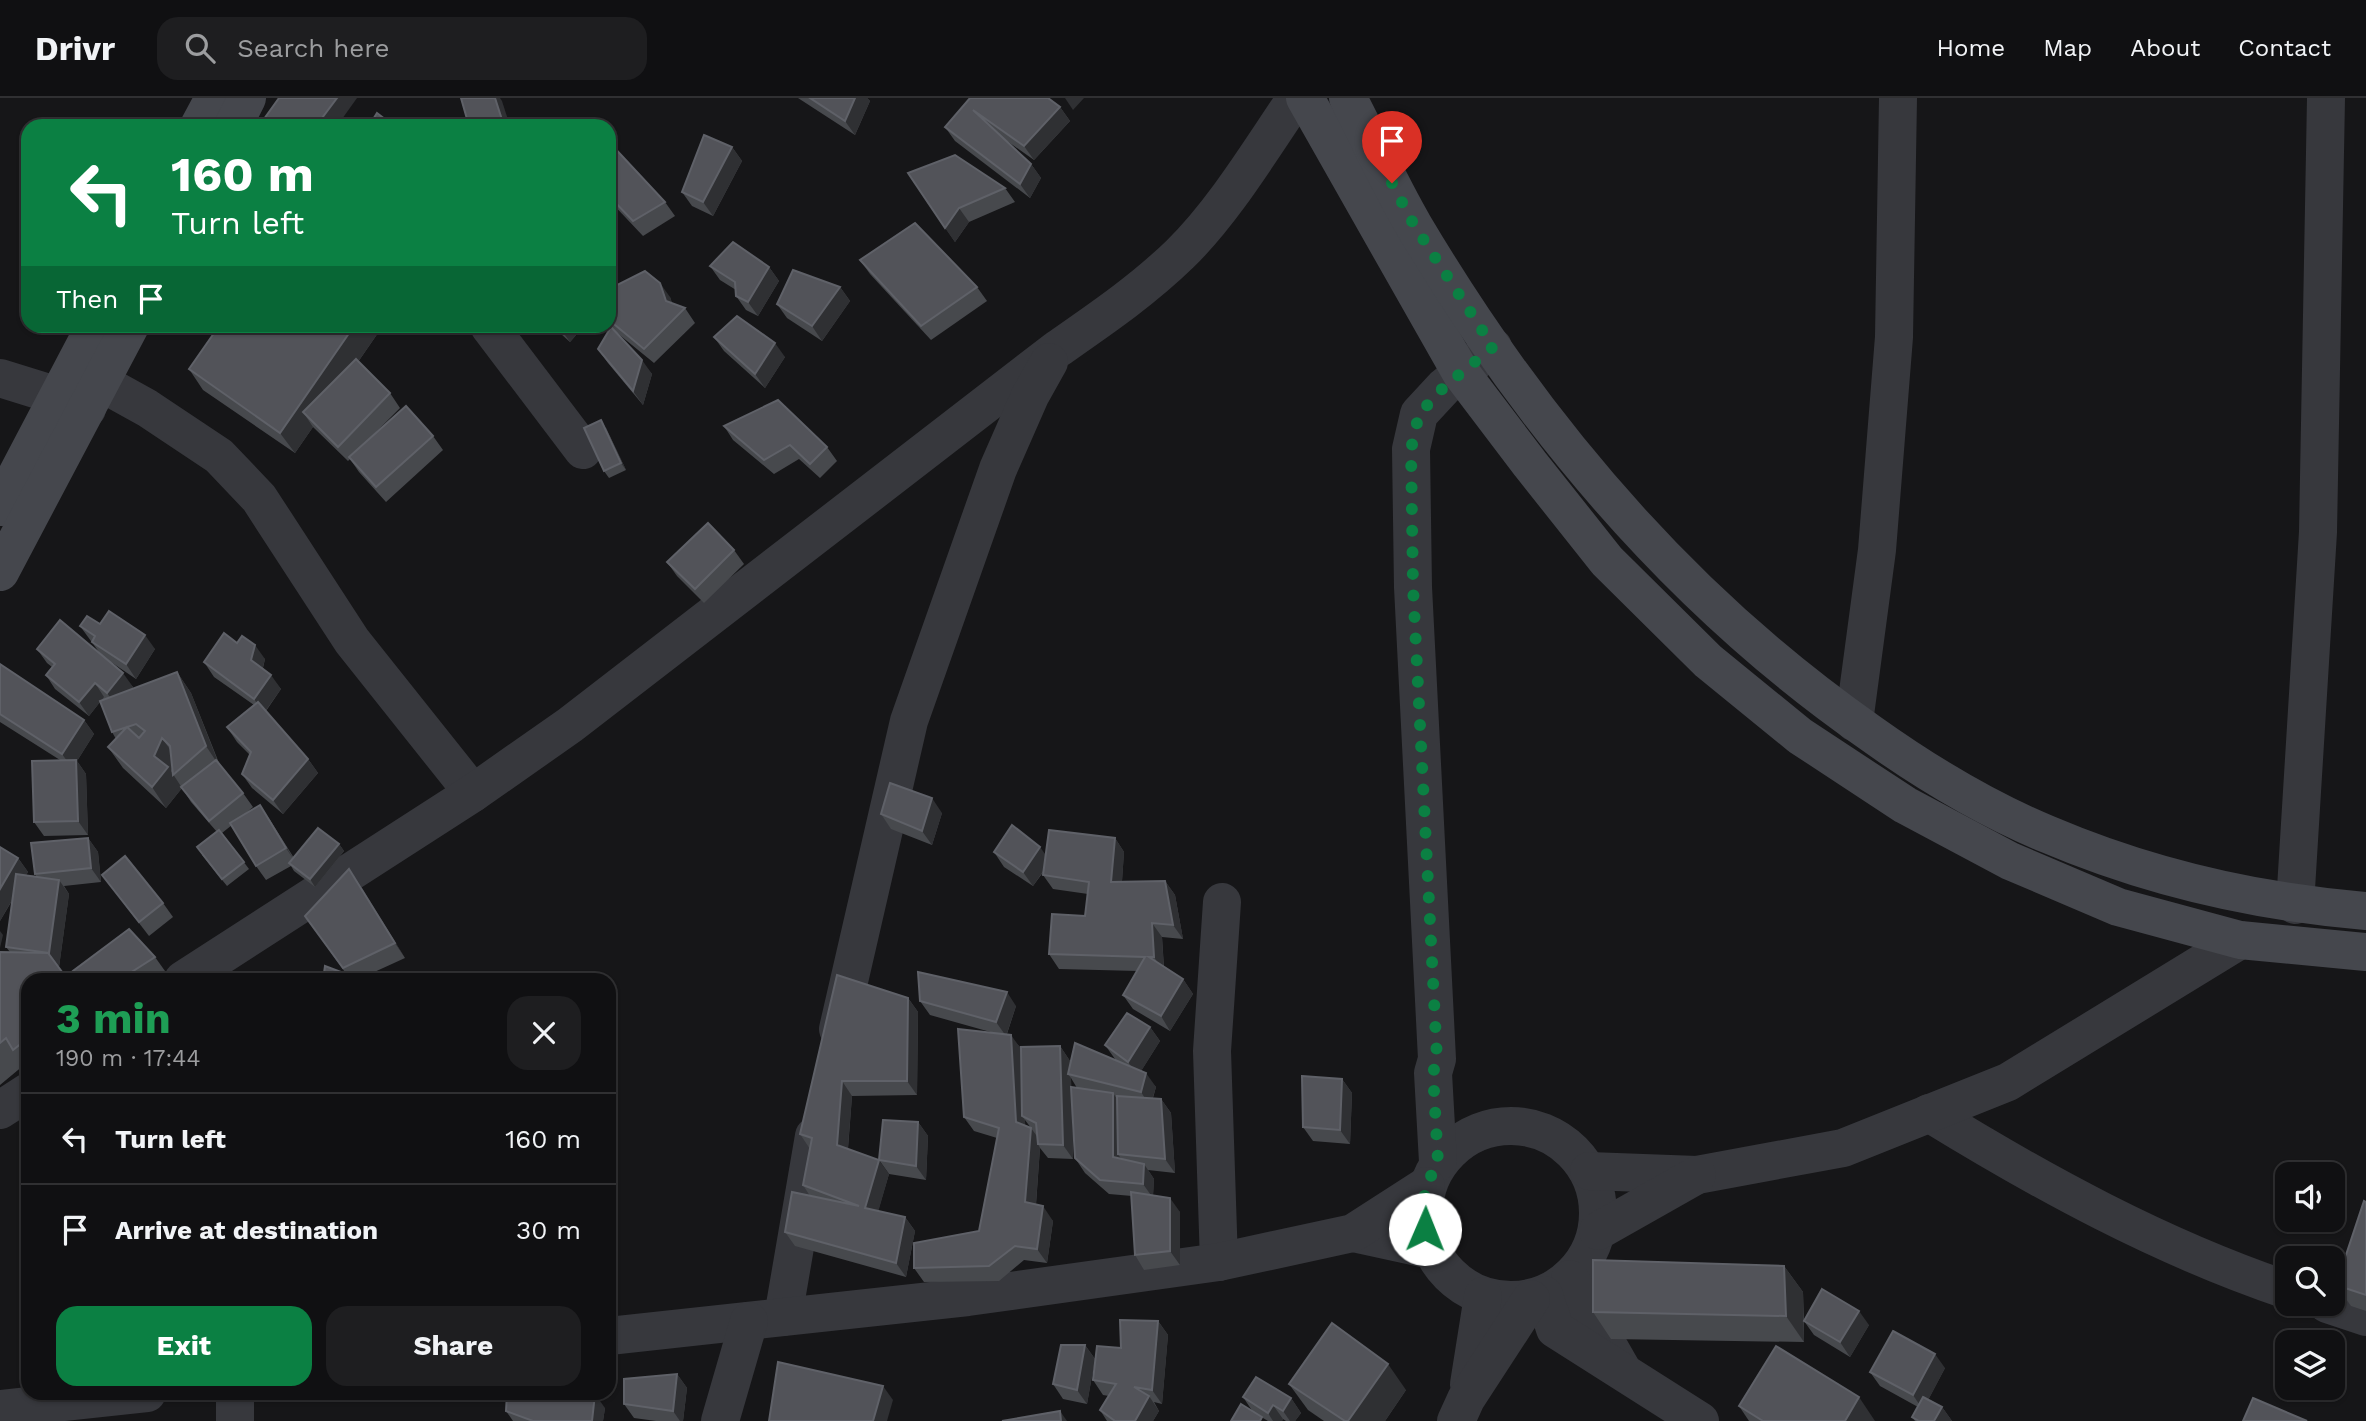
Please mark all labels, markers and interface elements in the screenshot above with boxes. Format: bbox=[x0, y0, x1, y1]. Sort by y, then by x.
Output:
search box bbox=[157, 17, 647, 80]
text: Drivr bbox=[35, 29, 115, 68]
icon: search bbox=[181, 29, 219, 67]
text: Search here bbox=[237, 33, 390, 63]
text: Home bbox=[1937, 34, 2005, 62]
text: Map bbox=[2043, 34, 2092, 62]
text: About bbox=[2130, 34, 2200, 62]
text: Contact bbox=[2238, 34, 2331, 62]
pin bbox=[1362, 111, 1422, 183]
icon: arrive bbox=[1373, 122, 1411, 160]
text: 160 m bbox=[171, 145, 314, 203]
icon: left bbox=[56, 147, 147, 238]
text: Turn left bbox=[171, 204, 304, 242]
icon: arrive bbox=[132, 280, 170, 318]
text: Then bbox=[56, 284, 118, 314]
text: 3 min bbox=[56, 994, 171, 1043]
button: close bbox=[507, 996, 581, 1070]
text: 190 m · 17:44 bbox=[56, 1045, 200, 1072]
icon: left bbox=[56, 1120, 94, 1158]
text: Turn left bbox=[115, 1124, 226, 1154]
text: 160 m bbox=[505, 1124, 581, 1154]
map controls bbox=[2275, 1162, 2345, 1400]
button: sound bbox=[2275, 1162, 2345, 1232]
position arrow bbox=[1388, 1192, 1462, 1266]
icon: arrive bbox=[56, 1211, 94, 1249]
text: Arrive at destination bbox=[115, 1215, 378, 1245]
text: 30 m bbox=[516, 1215, 581, 1245]
button: search bbox=[2275, 1246, 2345, 1316]
button: Exit bbox=[56, 1306, 312, 1386]
button: Share bbox=[326, 1306, 581, 1386]
button: layers bbox=[2275, 1330, 2345, 1400]

